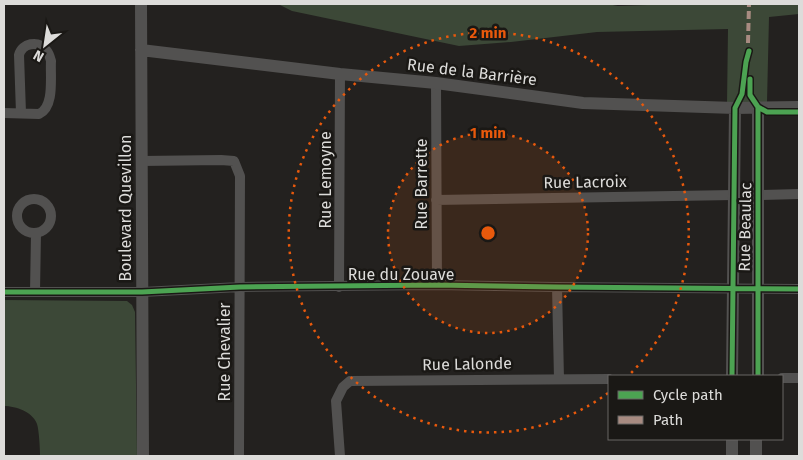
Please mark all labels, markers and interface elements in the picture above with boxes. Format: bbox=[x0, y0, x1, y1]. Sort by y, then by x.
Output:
north arrow bbox=[20, 20, 70, 70]
text: 2 min bbox=[470, 24, 506, 42]
text: N bbox=[30, 46, 47, 66]
street label: Rue de la Barrière bbox=[406, 55, 538, 89]
text: 1 min bbox=[470, 124, 506, 142]
street label: Rue Lemoyne bbox=[316, 131, 335, 229]
street label: Boulevard Quevillon bbox=[116, 135, 135, 281]
street label: Rue Barrette bbox=[412, 138, 431, 230]
street label: Rue Lacroix bbox=[543, 172, 627, 192]
street label: Rue Beaulac bbox=[735, 182, 755, 272]
centre of rings bbox=[479, 224, 497, 242]
street label: Rue du Zouave bbox=[348, 265, 454, 284]
street label: Rue Chevalier bbox=[215, 302, 234, 402]
street label: Rue Lalonde bbox=[422, 354, 512, 374]
legend bbox=[608, 375, 783, 440]
text: Cycle path bbox=[653, 386, 723, 404]
text: Path bbox=[653, 411, 683, 429]

